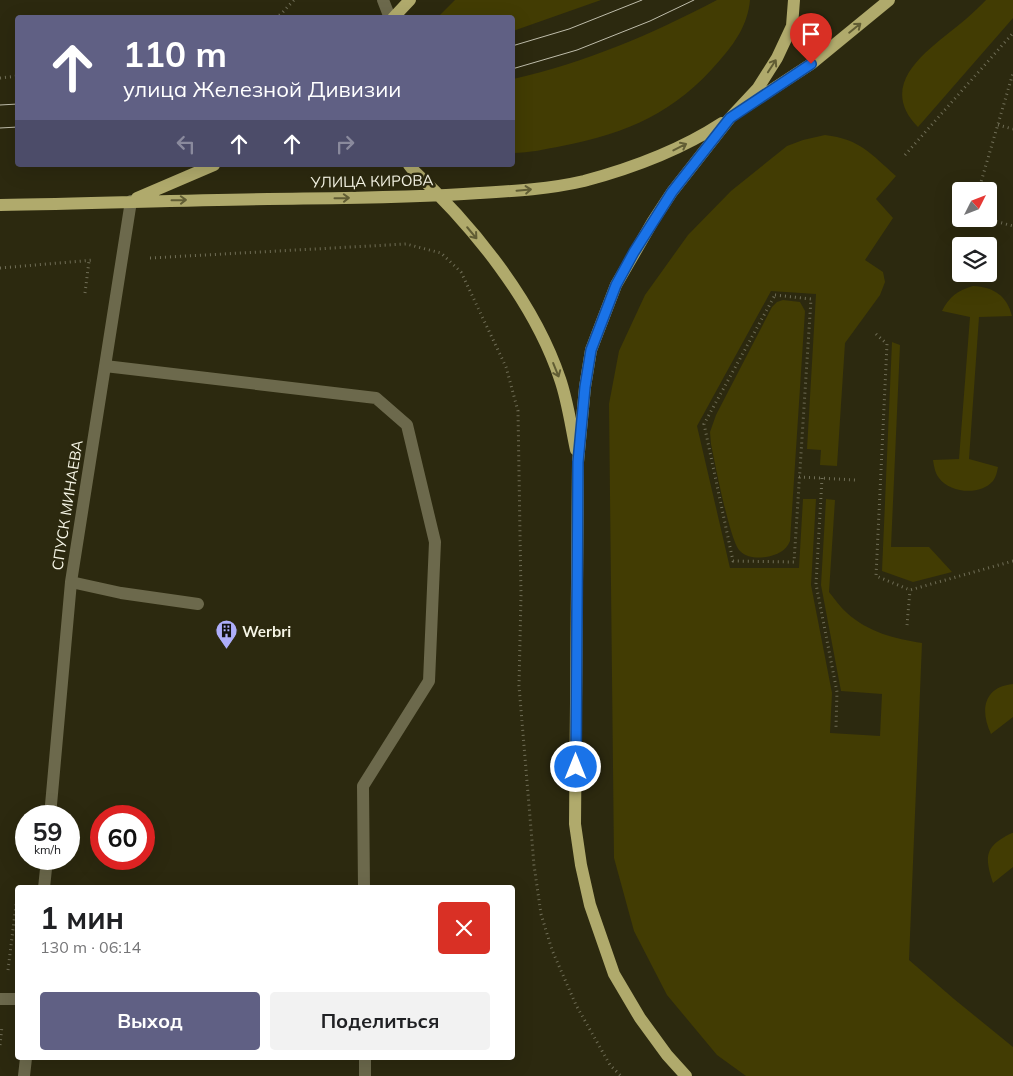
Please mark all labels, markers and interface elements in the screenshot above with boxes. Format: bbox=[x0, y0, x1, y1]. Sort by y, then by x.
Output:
pin bbox=[790, 13, 832, 64]
icon: arrive bbox=[797, 20, 825, 48]
one-way arrow bbox=[848, 23, 861, 34]
text: 110 m bbox=[123, 32, 227, 76]
icon: ahead bbox=[40, 35, 105, 100]
one-way arrow bbox=[767, 60, 777, 74]
text: улица Железной Дивизии bbox=[123, 75, 401, 103]
icon: left bbox=[172, 130, 200, 158]
icon: ahead bbox=[225, 130, 253, 158]
icon: ahead bbox=[278, 130, 306, 158]
icon: right bbox=[331, 130, 359, 158]
one-way arrow bbox=[672, 142, 687, 151]
street label: УЛИЦА КИРОВА bbox=[309, 170, 434, 192]
north arrow bbox=[952, 182, 998, 228]
map controls bbox=[952, 182, 997, 282]
one-way arrow bbox=[516, 185, 532, 195]
one-way arrow bbox=[334, 193, 350, 203]
one-way arrow bbox=[171, 195, 187, 205]
one-way arrow bbox=[466, 226, 477, 239]
button: layers bbox=[952, 237, 997, 282]
one-way arrow bbox=[552, 362, 562, 377]
street label: СПУСК МИНАЕВА bbox=[47, 438, 87, 572]
building icon: Werbri bbox=[214, 619, 238, 650]
place label: Werbri bbox=[242, 622, 291, 641]
position arrow bbox=[549, 740, 601, 792]
speed limit sign: 60 bbox=[90, 805, 155, 870]
text: 59 bbox=[32, 816, 63, 847]
text: km/h bbox=[34, 842, 61, 857]
text: 1 мин bbox=[40, 899, 124, 937]
button: close bbox=[438, 902, 490, 954]
text: 130 m · 06:14 bbox=[40, 937, 141, 957]
button: Выход bbox=[40, 992, 260, 1050]
button: Поделиться bbox=[270, 992, 490, 1050]

